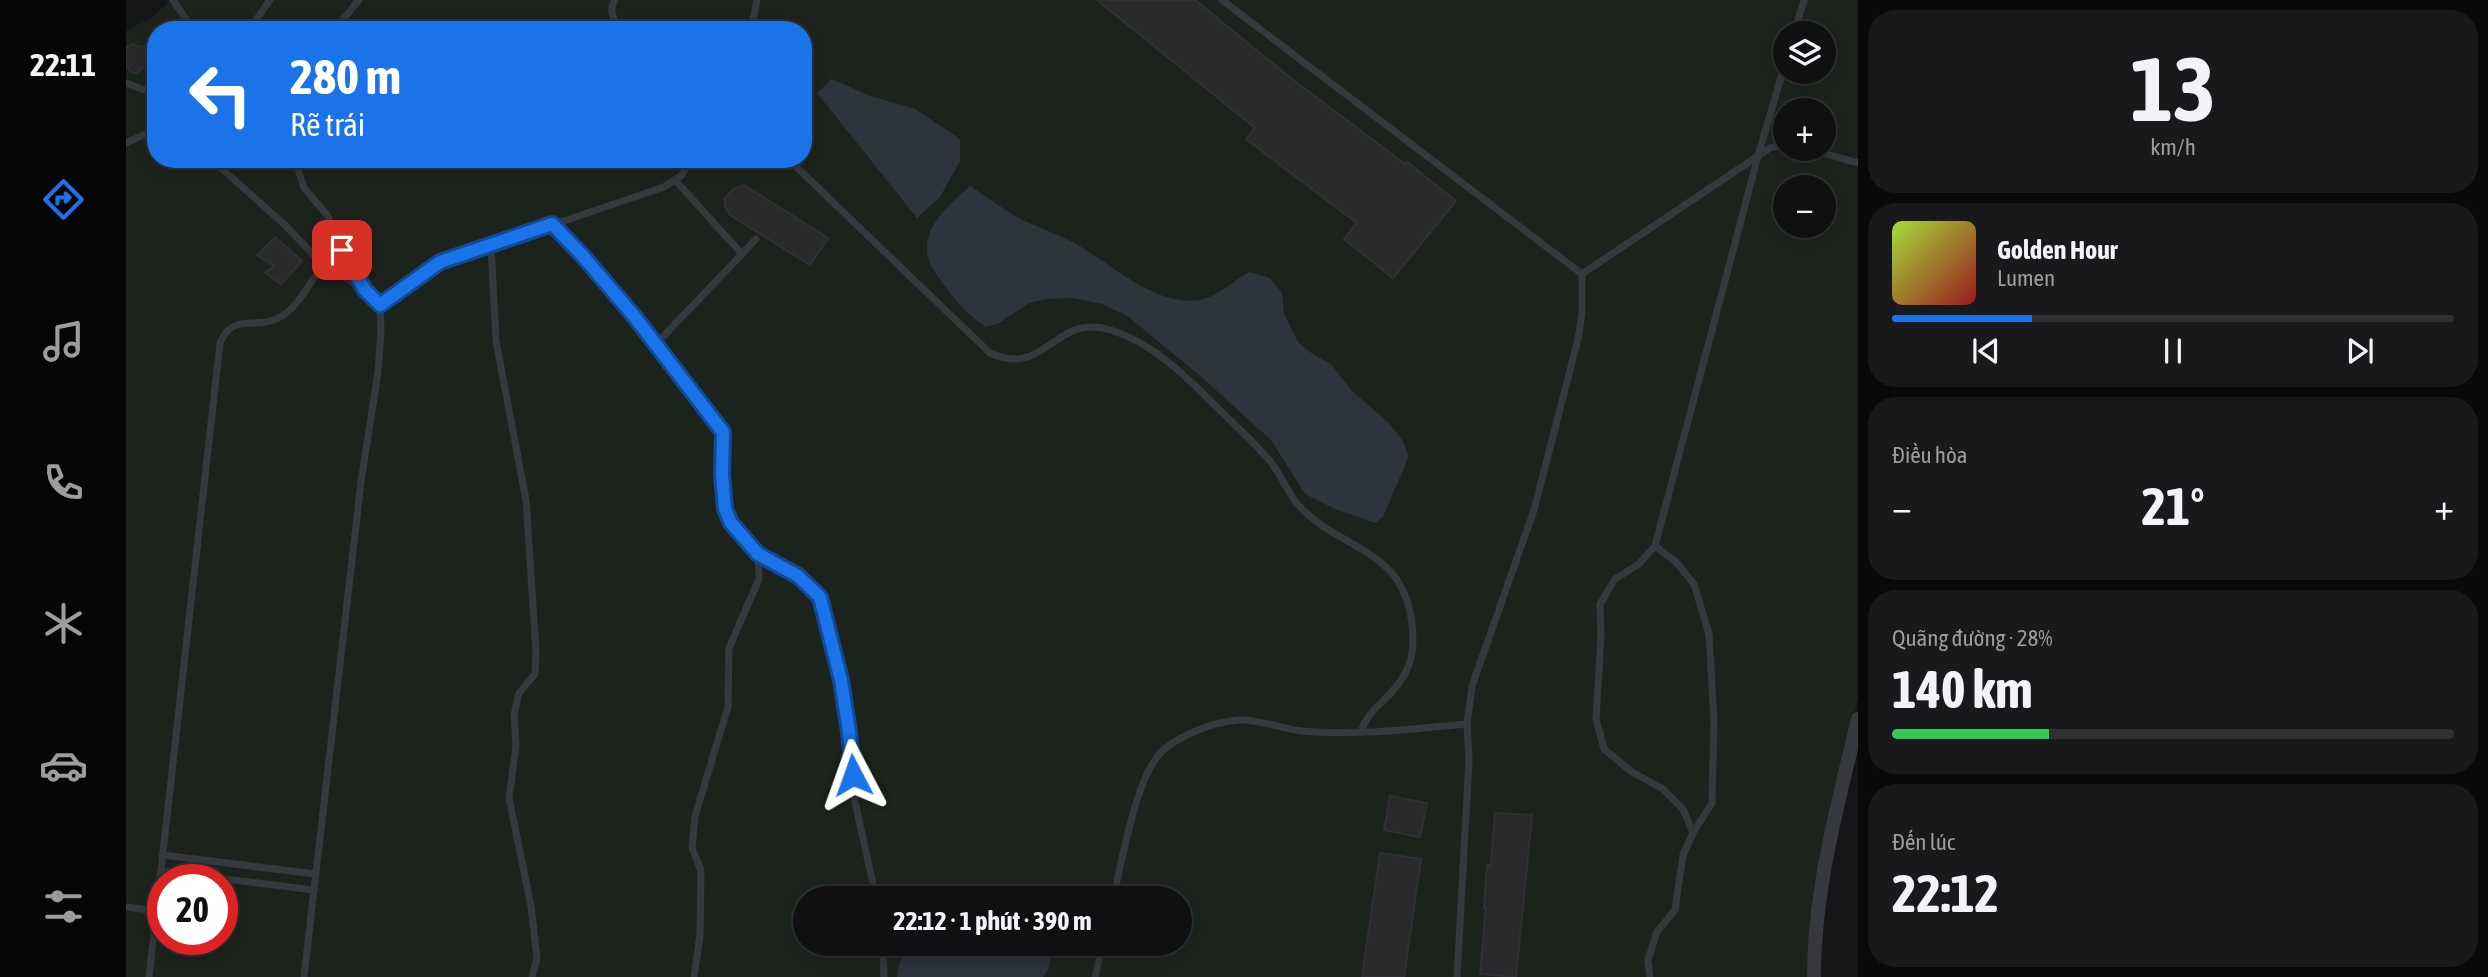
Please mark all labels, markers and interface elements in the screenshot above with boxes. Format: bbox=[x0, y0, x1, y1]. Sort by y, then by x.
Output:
map controls bbox=[1773, 21, 1836, 238]
button: layers bbox=[1773, 21, 1836, 84]
text: 13 bbox=[2130, 36, 2216, 140]
text: 22:11 bbox=[30, 46, 96, 83]
text: 280 m bbox=[290, 48, 401, 104]
icon: left bbox=[175, 49, 266, 140]
button: + bbox=[1773, 98, 1836, 161]
text: Rẽ trái bbox=[290, 106, 365, 143]
text: km/h bbox=[2150, 134, 2196, 160]
icon: directions bbox=[39, 175, 88, 224]
button: − bbox=[1773, 175, 1836, 238]
pin bbox=[312, 220, 372, 280]
icon: arrive bbox=[323, 231, 361, 269]
text: Golden Hour bbox=[1997, 235, 2117, 265]
text: Lumen bbox=[1997, 265, 2055, 291]
icon: music bbox=[39, 317, 88, 366]
icon: previous bbox=[1967, 332, 2005, 370]
icon: pause bbox=[2154, 332, 2192, 370]
icon: next bbox=[2341, 332, 2379, 370]
text: Điều hòa bbox=[1892, 442, 1968, 468]
icon: phone bbox=[39, 458, 88, 507]
text: 21° bbox=[2141, 476, 2205, 536]
text: − bbox=[1892, 485, 1912, 528]
text: + bbox=[2434, 485, 2454, 528]
icon: climate bbox=[39, 599, 88, 648]
text: Quãng đường · 28% bbox=[1892, 625, 2053, 651]
text: 140 km bbox=[1892, 659, 2033, 719]
position arrow bbox=[816, 738, 890, 812]
icon: car bbox=[39, 741, 88, 790]
text: Đến lúc bbox=[1892, 829, 1955, 855]
text: 22:12 bbox=[1892, 863, 1999, 923]
speed limit sign: 20 bbox=[147, 864, 238, 955]
icon: filters bbox=[39, 882, 88, 931]
text: 22:12 · 1 phút · 390 m bbox=[893, 906, 1092, 936]

